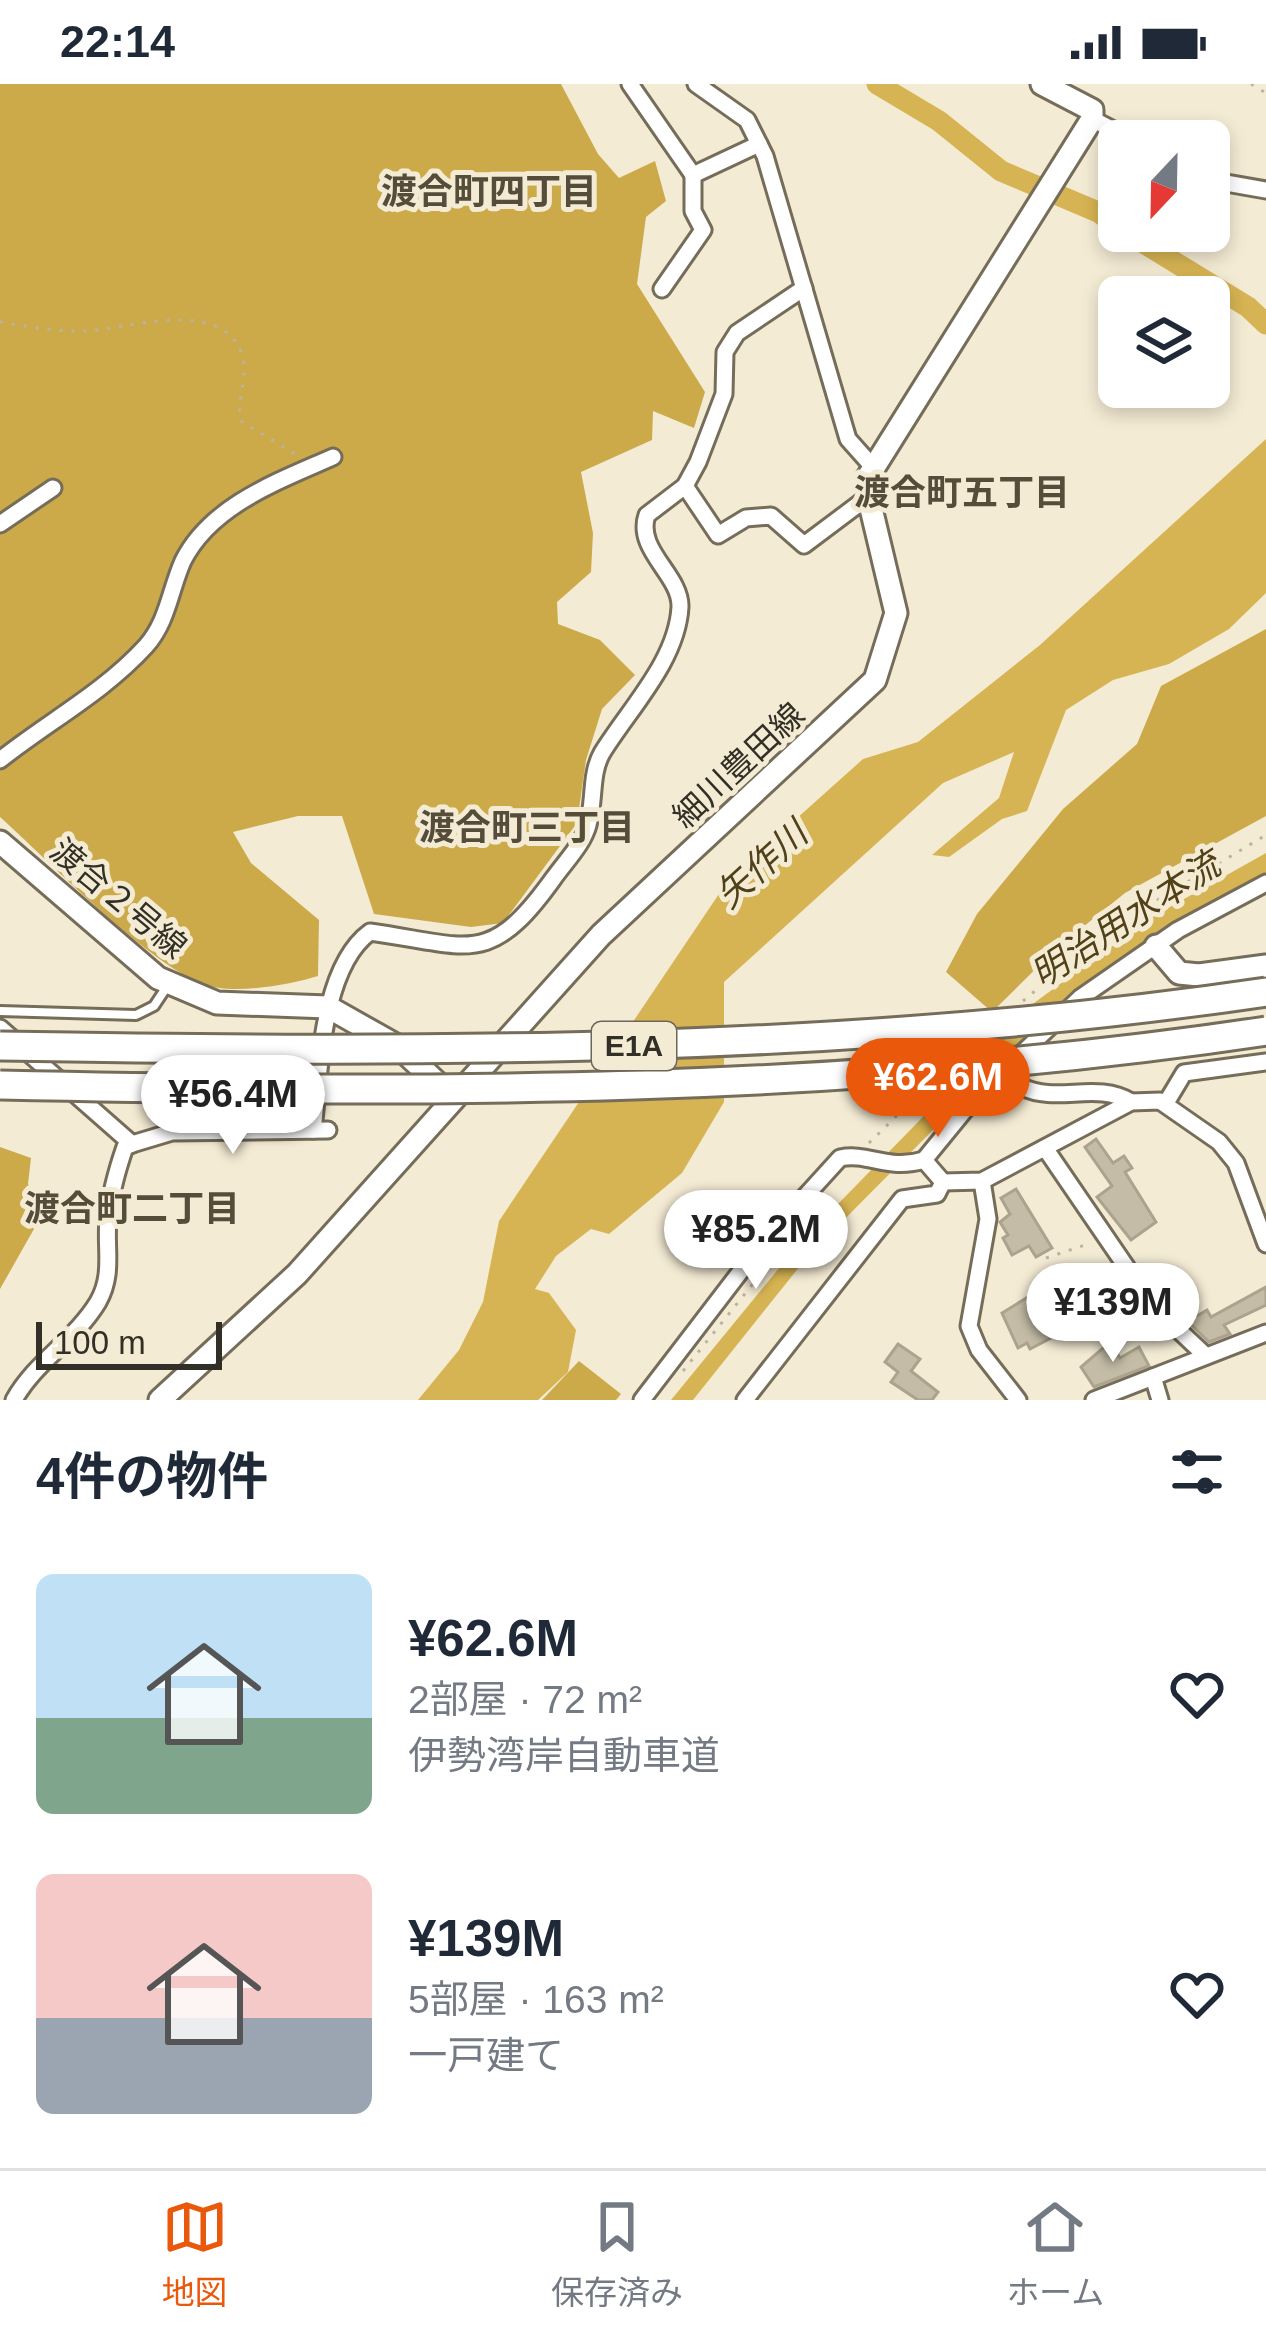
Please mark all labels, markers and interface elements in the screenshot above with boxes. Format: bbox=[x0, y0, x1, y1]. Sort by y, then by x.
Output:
text: 22:14 bbox=[60, 16, 175, 67]
north arrow bbox=[1098, 120, 1230, 252]
map controls bbox=[1098, 120, 1230, 408]
district label: 渡合町四丁目 bbox=[381, 171, 597, 212]
button: layers bbox=[1098, 276, 1230, 408]
district label: 渡合町五丁目 bbox=[854, 472, 1070, 513]
street label: 細川豊田線 bbox=[665, 696, 811, 835]
district label: 渡合町三丁目 bbox=[419, 807, 635, 848]
water label: 矢作川 bbox=[707, 810, 818, 916]
street label: 渡合２号線 bbox=[44, 831, 194, 966]
water label: 明治用水本流 bbox=[1024, 841, 1231, 995]
road number: E1A bbox=[592, 1022, 676, 1070]
pin: ¥62.6M bbox=[840, 1038, 1036, 1140]
pin: ¥56.4M bbox=[135, 1055, 331, 1157]
text: ¥62.6M bbox=[873, 1055, 1003, 1098]
text: ¥56.4M bbox=[168, 1072, 298, 1115]
district label: 渡合町二丁目 bbox=[24, 1188, 240, 1229]
pin: ¥85.2M bbox=[658, 1190, 854, 1292]
text: ¥85.2M bbox=[691, 1207, 821, 1250]
pin: ¥139M bbox=[1029, 1263, 1197, 1365]
text: ¥139M bbox=[1053, 1280, 1173, 1323]
scale bar bbox=[36, 1316, 222, 1369]
text: 100 m bbox=[54, 1324, 146, 1361]
icon: filters bbox=[1164, 1439, 1230, 1505]
text: 4件の物件 bbox=[36, 1448, 268, 1505]
text: ¥62.6M bbox=[408, 1610, 578, 1667]
icon: home bbox=[132, 1622, 276, 1766]
icon: heart bbox=[1164, 1661, 1230, 1727]
text: 2部屋 · 72 m² bbox=[408, 1678, 642, 1721]
text: 伊勢湾岸自動車道 bbox=[408, 1734, 720, 1777]
text: ¥139M bbox=[408, 1910, 564, 1967]
icon: home bbox=[132, 1922, 276, 2066]
icon: heart bbox=[1164, 1961, 1230, 2027]
text: 5部屋 · 163 m² bbox=[408, 1978, 664, 2021]
text: 一戸建て bbox=[408, 2034, 564, 2077]
tab: 地図 bbox=[162, 2194, 228, 2314]
tab: 保存済み bbox=[551, 2194, 683, 2314]
tab: ホーム bbox=[1006, 2194, 1104, 2314]

